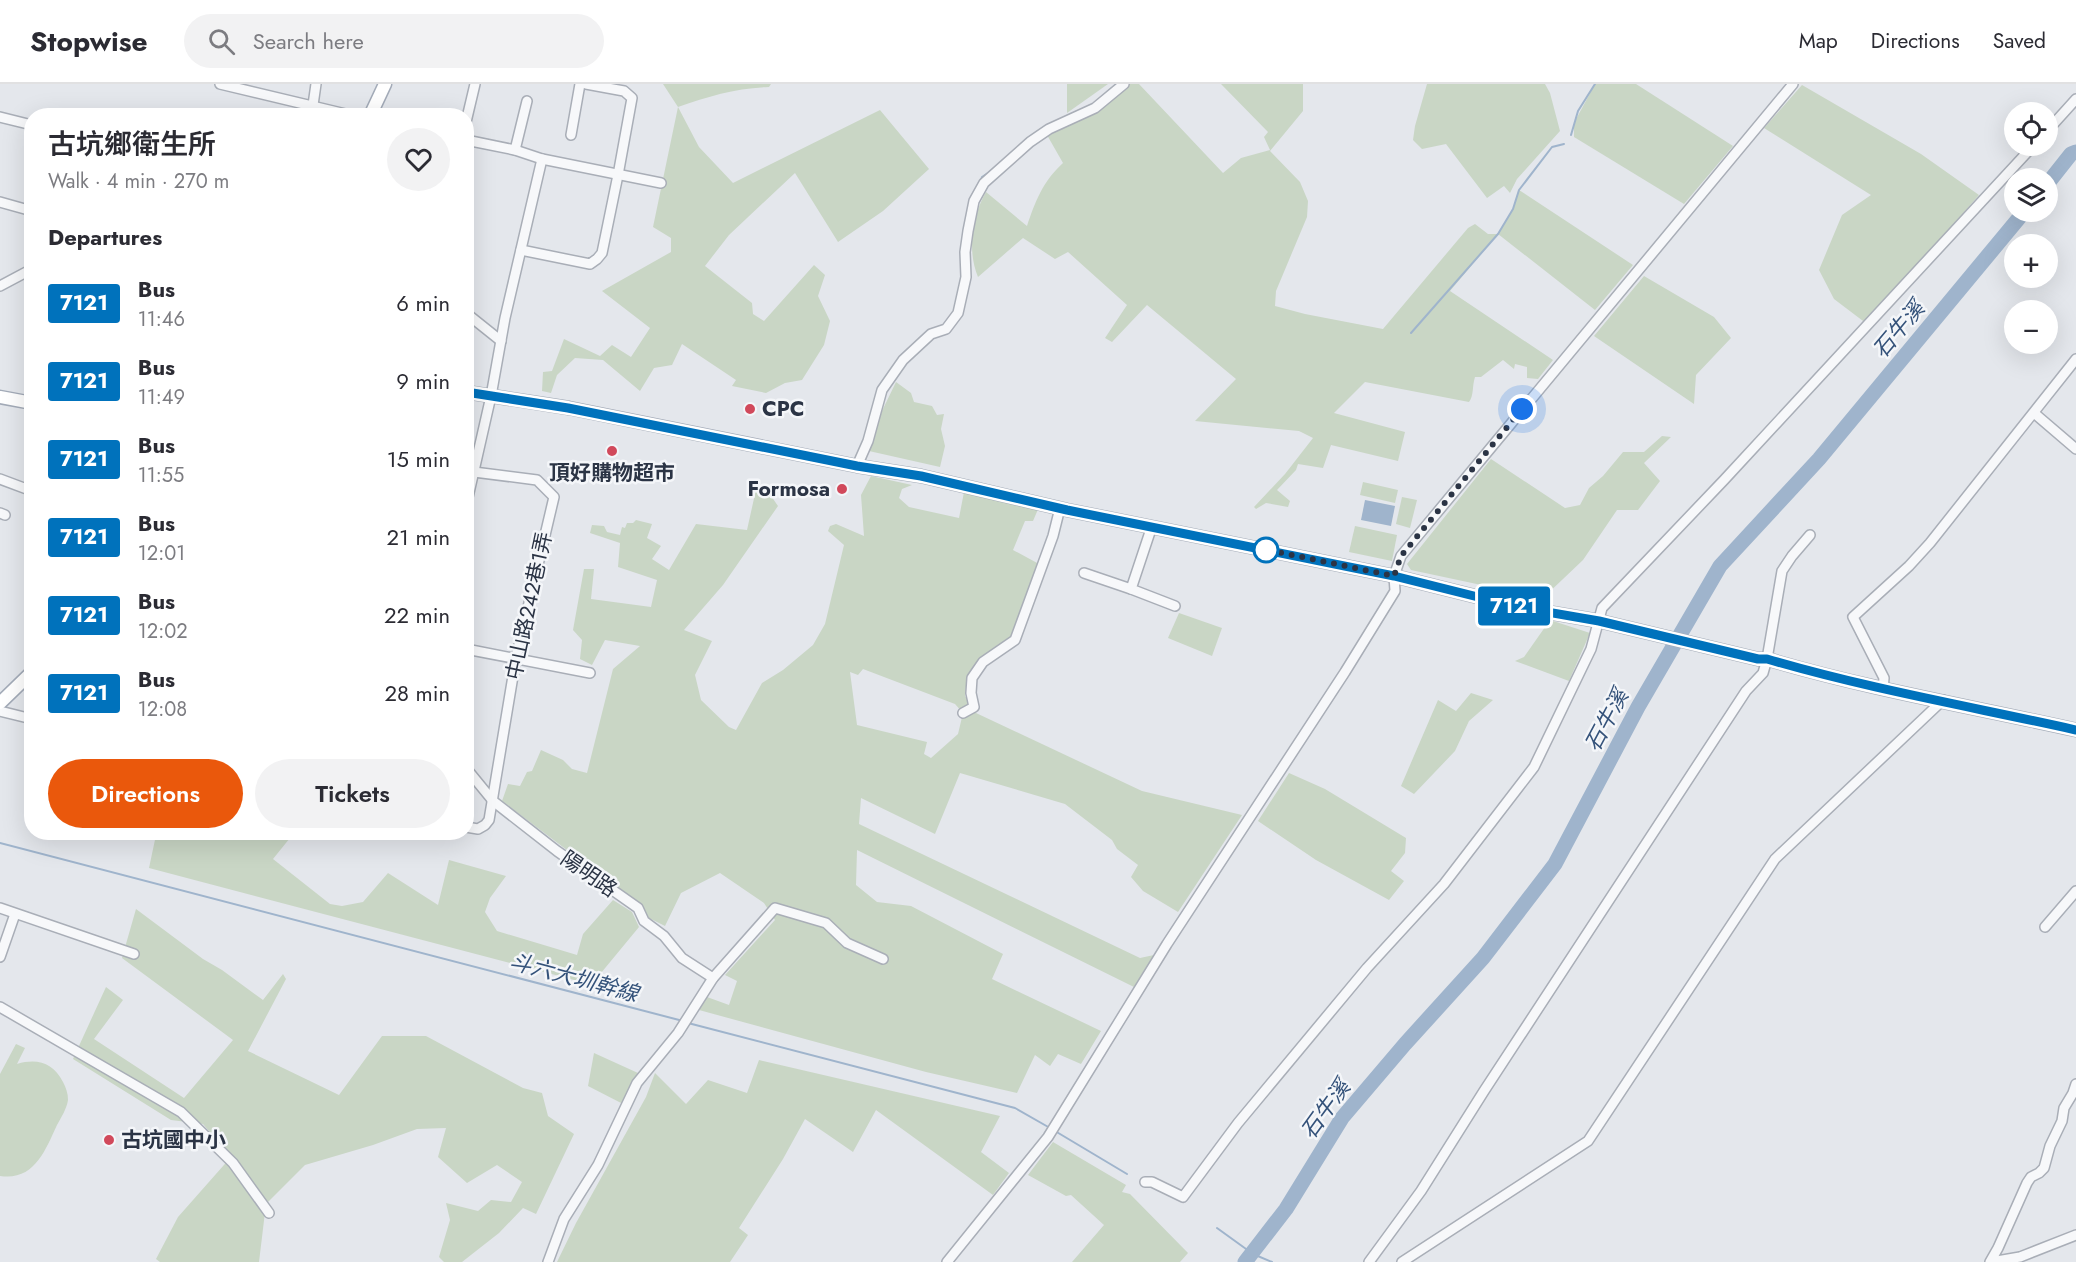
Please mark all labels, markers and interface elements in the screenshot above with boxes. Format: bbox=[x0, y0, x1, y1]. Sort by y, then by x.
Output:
search box bbox=[184, 14, 604, 68]
text: Stopwise bbox=[30, 21, 148, 62]
icon: search bbox=[205, 25, 238, 58]
text: Search here bbox=[253, 25, 364, 57]
text: Map bbox=[1799, 26, 1838, 56]
text: Directions bbox=[1871, 26, 1960, 56]
text: Saved bbox=[1993, 26, 2046, 56]
map controls bbox=[2004, 102, 2058, 354]
button: locate bbox=[2004, 102, 2058, 156]
text: 古坑鄉衛生所 bbox=[48, 124, 216, 165]
button: heart bbox=[387, 128, 450, 191]
text: Walk · 4 min · 270 m bbox=[48, 167, 229, 196]
button: layers bbox=[2004, 168, 2058, 222]
text: Departures bbox=[48, 221, 162, 253]
button: + bbox=[2004, 234, 2058, 288]
text: Bus bbox=[138, 273, 175, 305]
text: 6 min bbox=[396, 287, 450, 319]
text: 7121 bbox=[60, 288, 108, 318]
water label: 石牛溪 bbox=[1865, 291, 1933, 365]
button: − bbox=[2004, 300, 2058, 354]
text: 11:46 bbox=[138, 305, 185, 334]
text: Bus bbox=[138, 351, 175, 383]
text: 9 min bbox=[396, 365, 450, 397]
text: 7121 bbox=[60, 366, 108, 396]
text: 11:49 bbox=[138, 383, 185, 412]
place label: CPC bbox=[762, 394, 805, 424]
your location bbox=[1507, 394, 1537, 424]
marker: CPC bbox=[743, 402, 757, 416]
text: Bus bbox=[138, 429, 175, 461]
text: 15 min bbox=[387, 443, 450, 475]
text: 7121 bbox=[60, 444, 108, 474]
marker: 頂好購物超市 bbox=[605, 444, 619, 458]
place label: 頂好購物超市 bbox=[549, 458, 675, 488]
text: 11:55 bbox=[138, 461, 184, 490]
place label: Formosa bbox=[747, 474, 830, 504]
marker: Formosa bbox=[835, 482, 849, 496]
text: Bus bbox=[138, 507, 175, 539]
text: 21 min bbox=[387, 521, 450, 553]
text: 7121 bbox=[60, 522, 108, 552]
street label: 中山路242巷1弄 bbox=[499, 529, 559, 683]
unlabelled marker bbox=[1253, 537, 1279, 563]
text: 12:01 bbox=[138, 539, 185, 568]
text: Bus bbox=[138, 585, 175, 617]
line badge: 7121 bbox=[1472, 586, 1556, 626]
text: 7121 bbox=[1490, 591, 1538, 621]
text: 22 min bbox=[384, 599, 450, 631]
text: 7121 bbox=[60, 600, 108, 630]
text: 12:02 bbox=[138, 617, 188, 646]
text: Bus bbox=[138, 663, 175, 695]
text: 28 min bbox=[384, 677, 450, 709]
text: 7121 bbox=[60, 678, 108, 708]
water label: 石牛溪 bbox=[1576, 681, 1637, 757]
text: 12:08 bbox=[138, 695, 187, 724]
button: Directions bbox=[48, 759, 243, 828]
button: Tickets bbox=[255, 759, 450, 828]
street label: 陽明路 bbox=[555, 844, 623, 904]
water label: 斗六大圳幹線 bbox=[506, 944, 645, 1010]
water label: 石牛溪 bbox=[1293, 1070, 1359, 1145]
place label: 古坑國中小 bbox=[121, 1125, 226, 1155]
marker: 古坑國中小 bbox=[102, 1133, 116, 1147]

